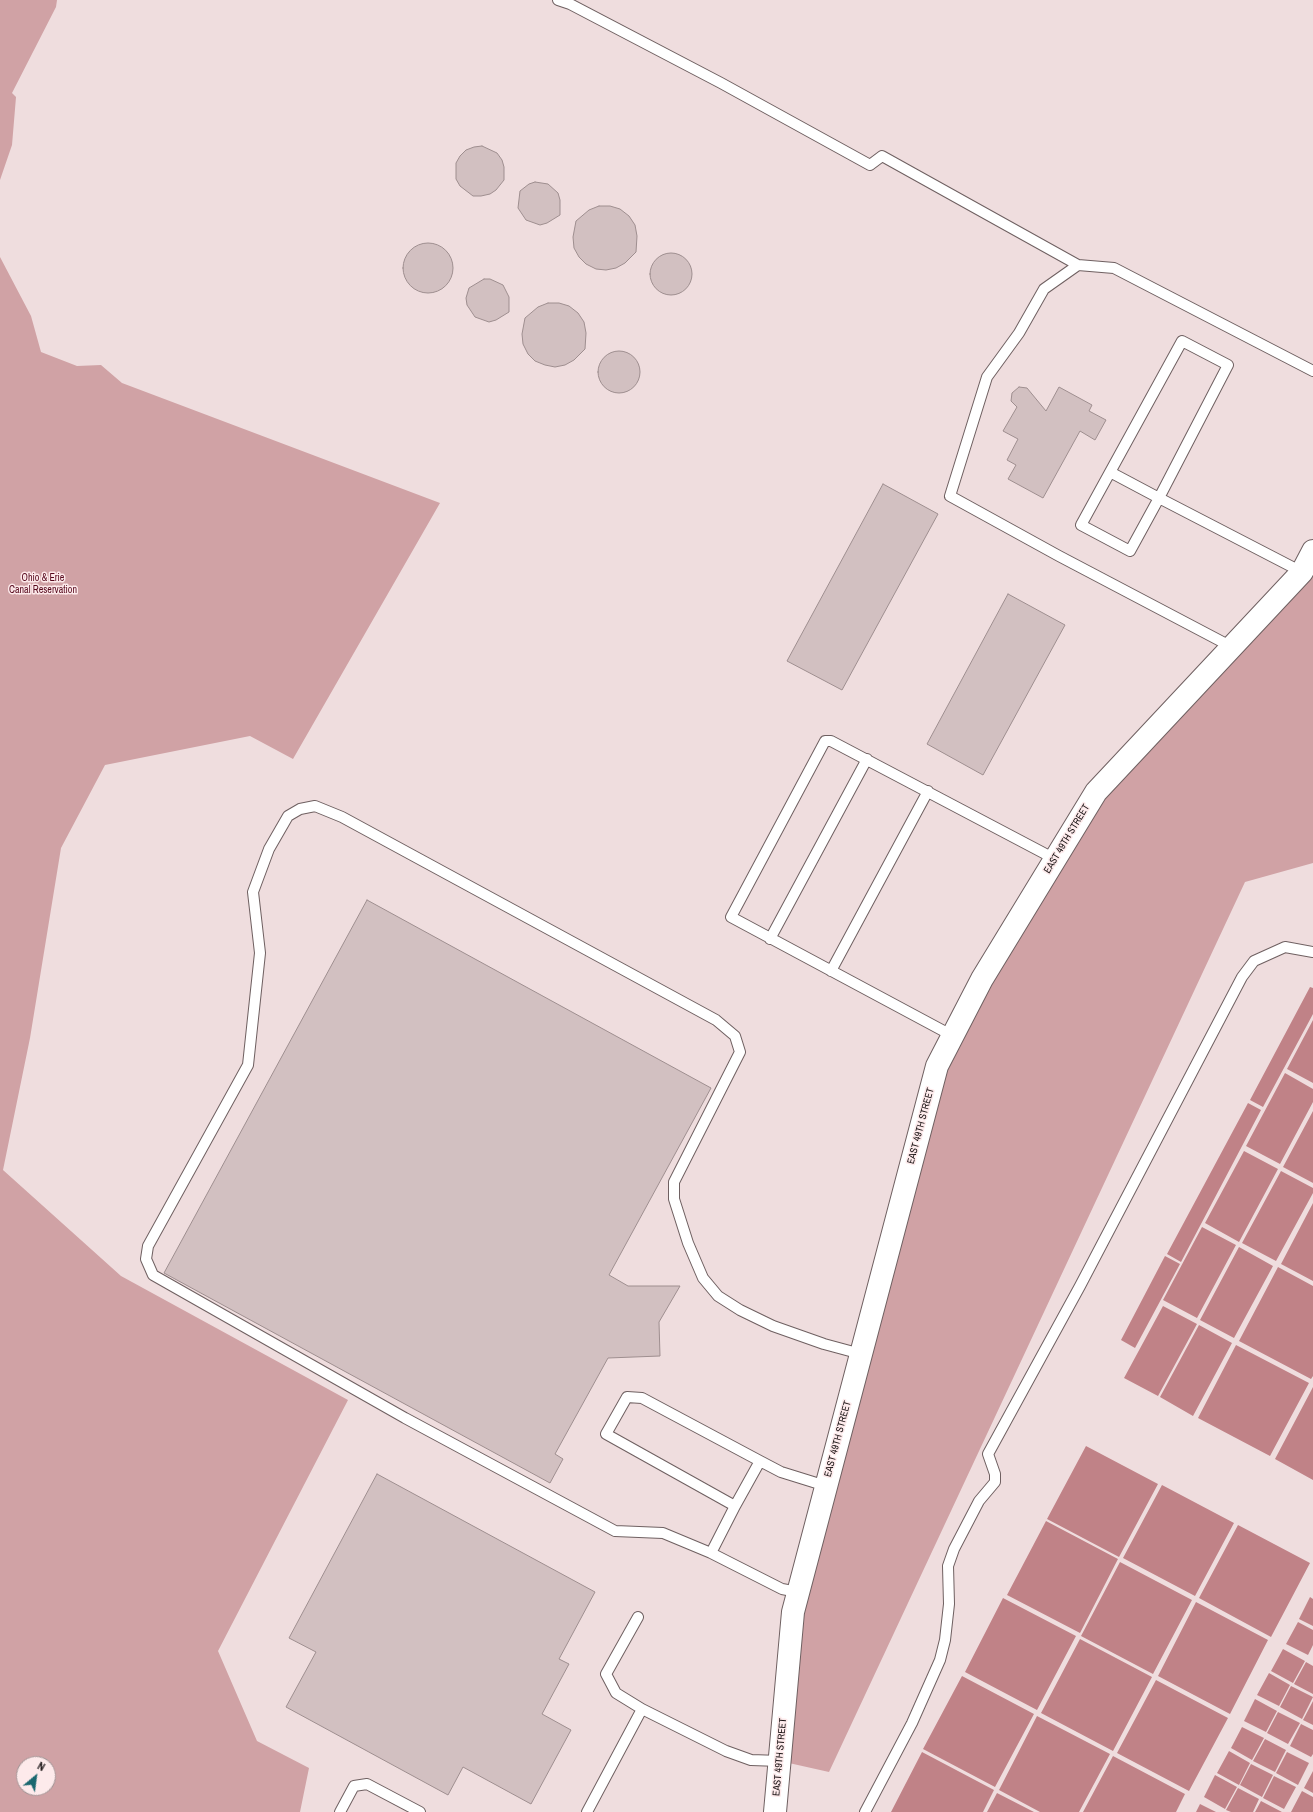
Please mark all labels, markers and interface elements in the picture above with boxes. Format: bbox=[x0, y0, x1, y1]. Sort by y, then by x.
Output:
park label: Ohio & Erie Canal Reservation bbox=[9, 572, 77, 596]
street label: EAST 49TH STREET bbox=[1042, 802, 1092, 876]
street label: EAST 49TH STREET bbox=[905, 1087, 937, 1165]
street label: EAST 49TH STREET bbox=[822, 1400, 854, 1478]
street label: EAST 49TH STREET bbox=[771, 1717, 789, 1797]
north arrow bbox=[16, 1756, 56, 1796]
text: N bbox=[35, 1759, 48, 1774]

